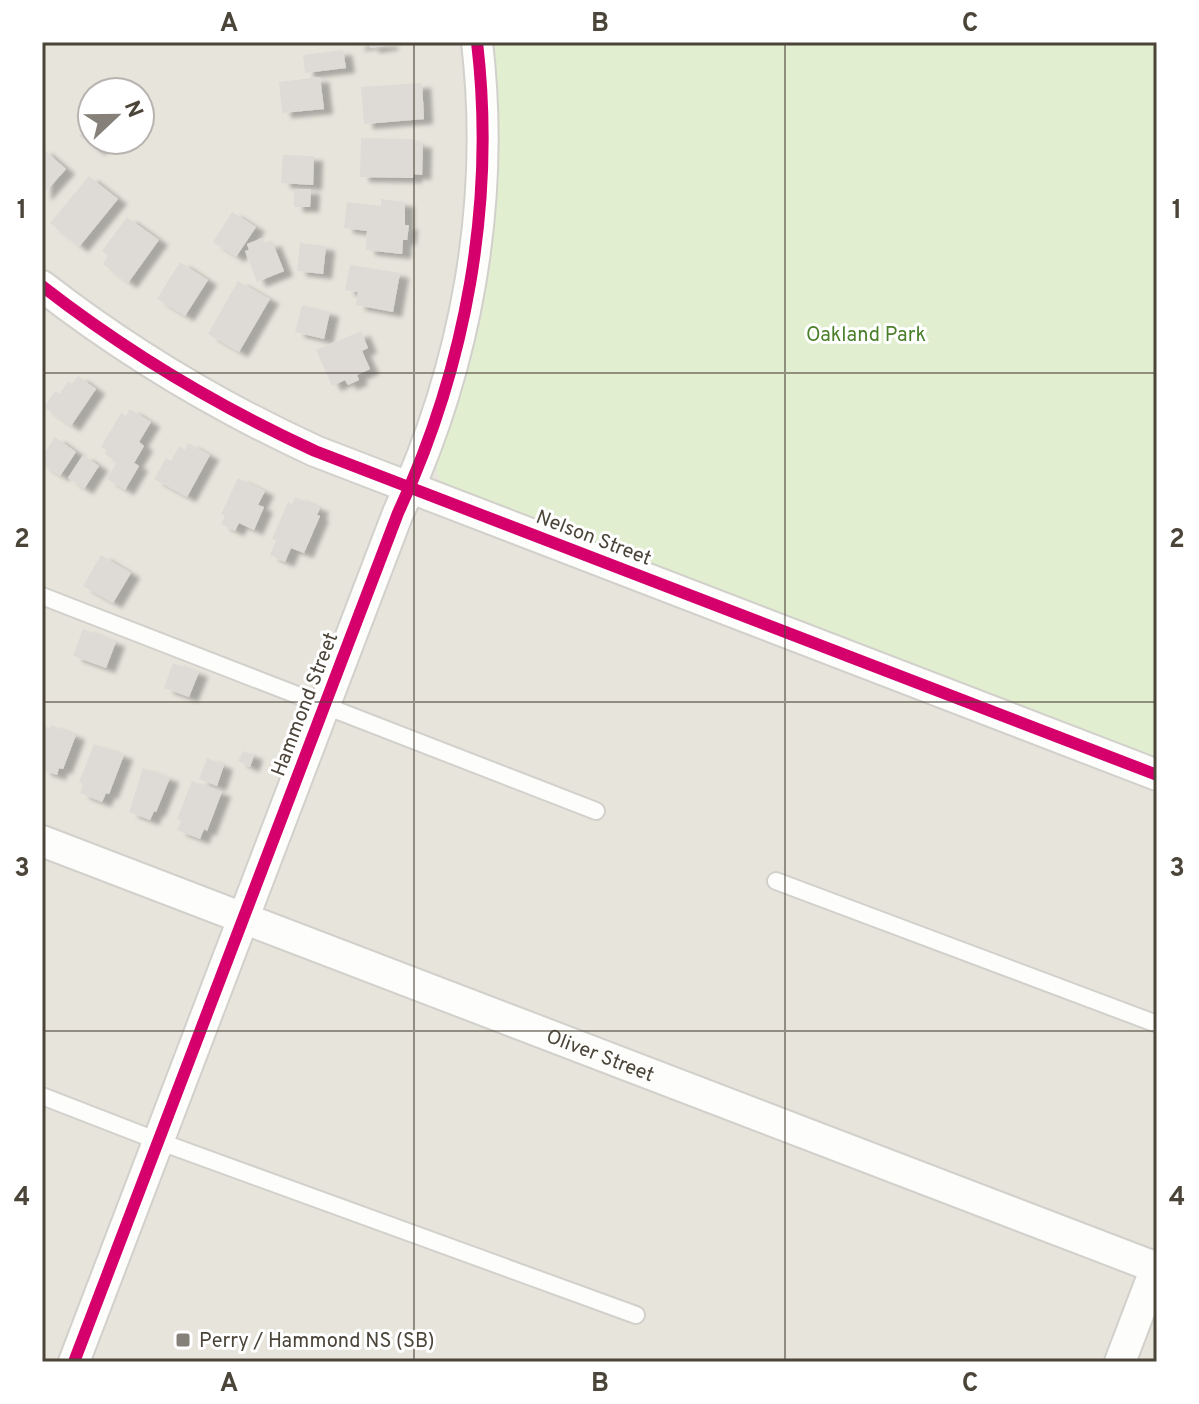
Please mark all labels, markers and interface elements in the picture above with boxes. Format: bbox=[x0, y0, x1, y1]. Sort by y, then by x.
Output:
text: A bbox=[220, 8, 238, 41]
text: B bbox=[591, 8, 609, 41]
text: C bbox=[962, 8, 978, 41]
north arrow bbox=[76, 76, 156, 156]
text: N bbox=[117, 97, 148, 122]
text: 1 bbox=[17, 195, 27, 228]
text: 1 bbox=[1172, 195, 1182, 228]
park label: Oakland Park bbox=[806, 323, 926, 349]
street label: Nelson Street bbox=[532, 505, 655, 573]
text: 2 bbox=[14, 524, 30, 557]
text: 2 bbox=[1169, 524, 1185, 557]
street label: Hammond Street bbox=[266, 629, 345, 780]
text: 3 bbox=[14, 853, 30, 886]
text: 3 bbox=[1169, 853, 1185, 886]
street label: Oliver Street bbox=[542, 1024, 657, 1089]
text: 4 bbox=[14, 1182, 30, 1215]
text: 4 bbox=[1169, 1182, 1185, 1215]
place label: Perry / Hammond NS (SB) bbox=[199, 1329, 435, 1355]
marker: Perry / Hammond NS (SB) bbox=[174, 1331, 192, 1349]
text: A bbox=[220, 1368, 238, 1401]
text: B bbox=[591, 1368, 609, 1401]
text: C bbox=[962, 1368, 978, 1401]

